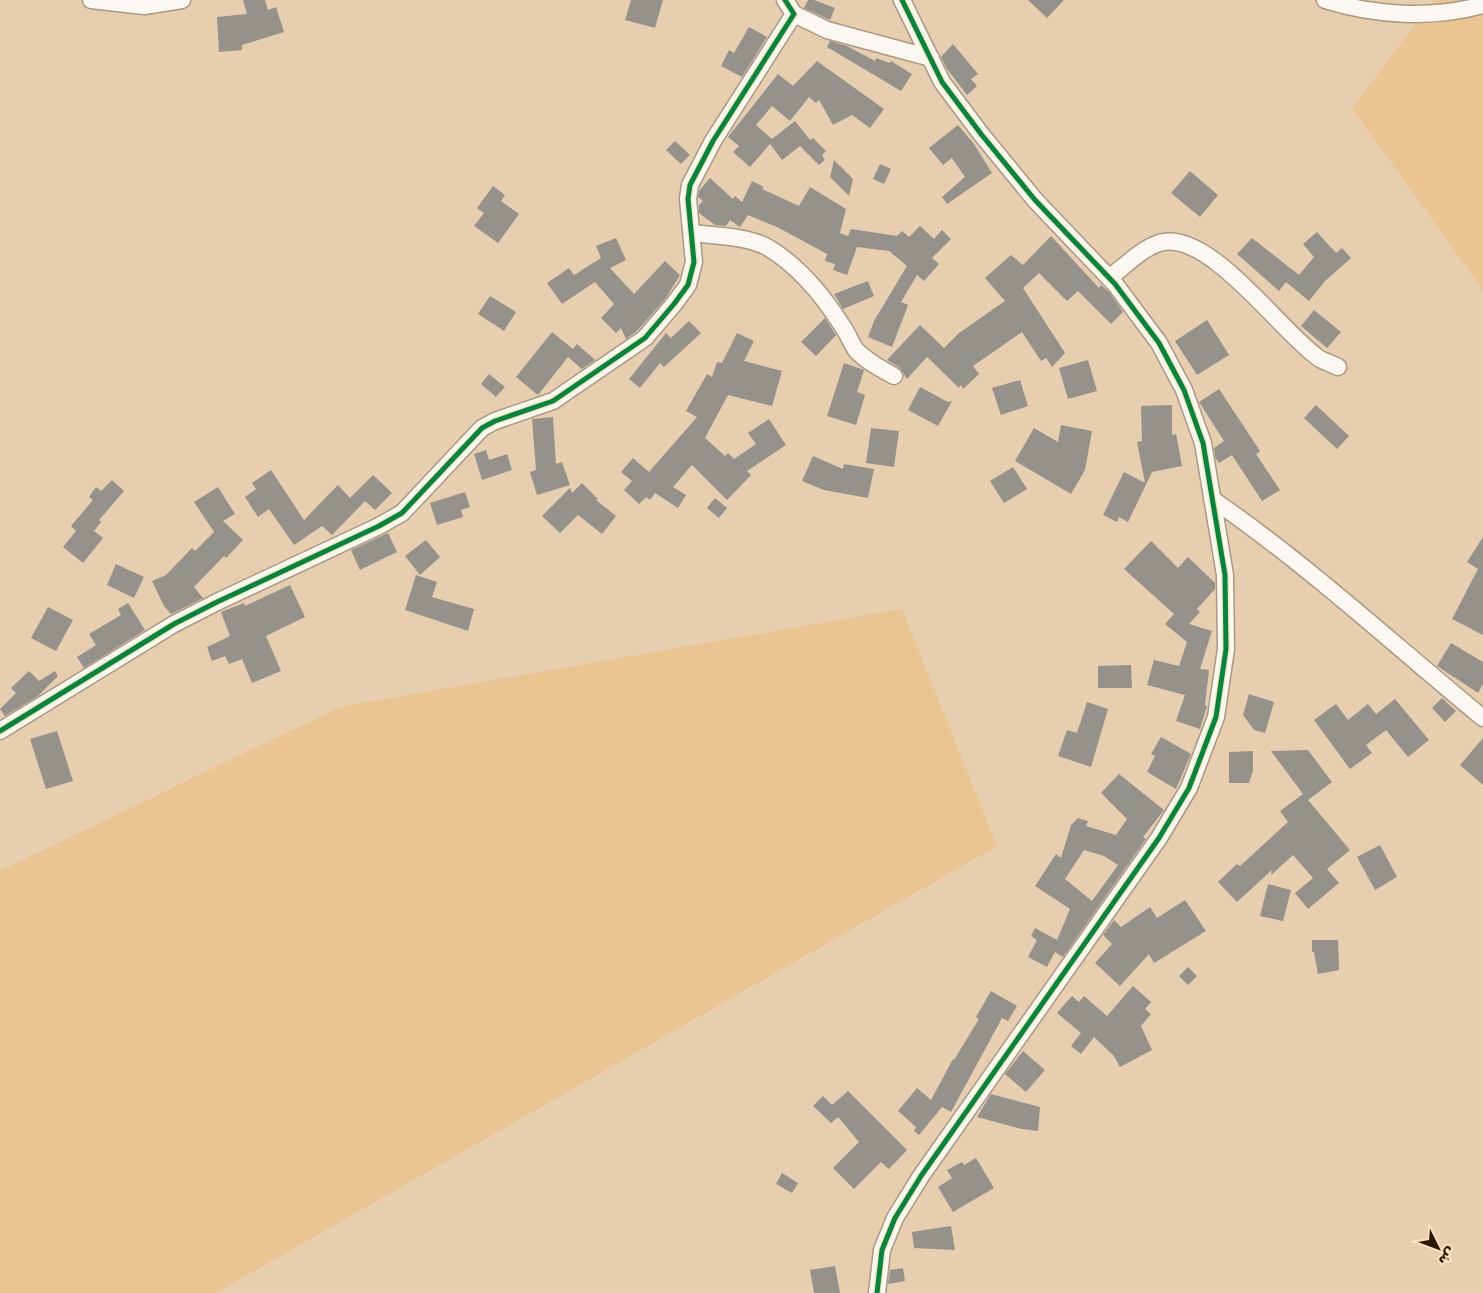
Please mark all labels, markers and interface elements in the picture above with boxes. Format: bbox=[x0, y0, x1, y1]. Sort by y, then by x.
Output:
north arrow bbox=[1413, 1223, 1463, 1273]
text: ش bbox=[1435, 1244, 1460, 1269]

